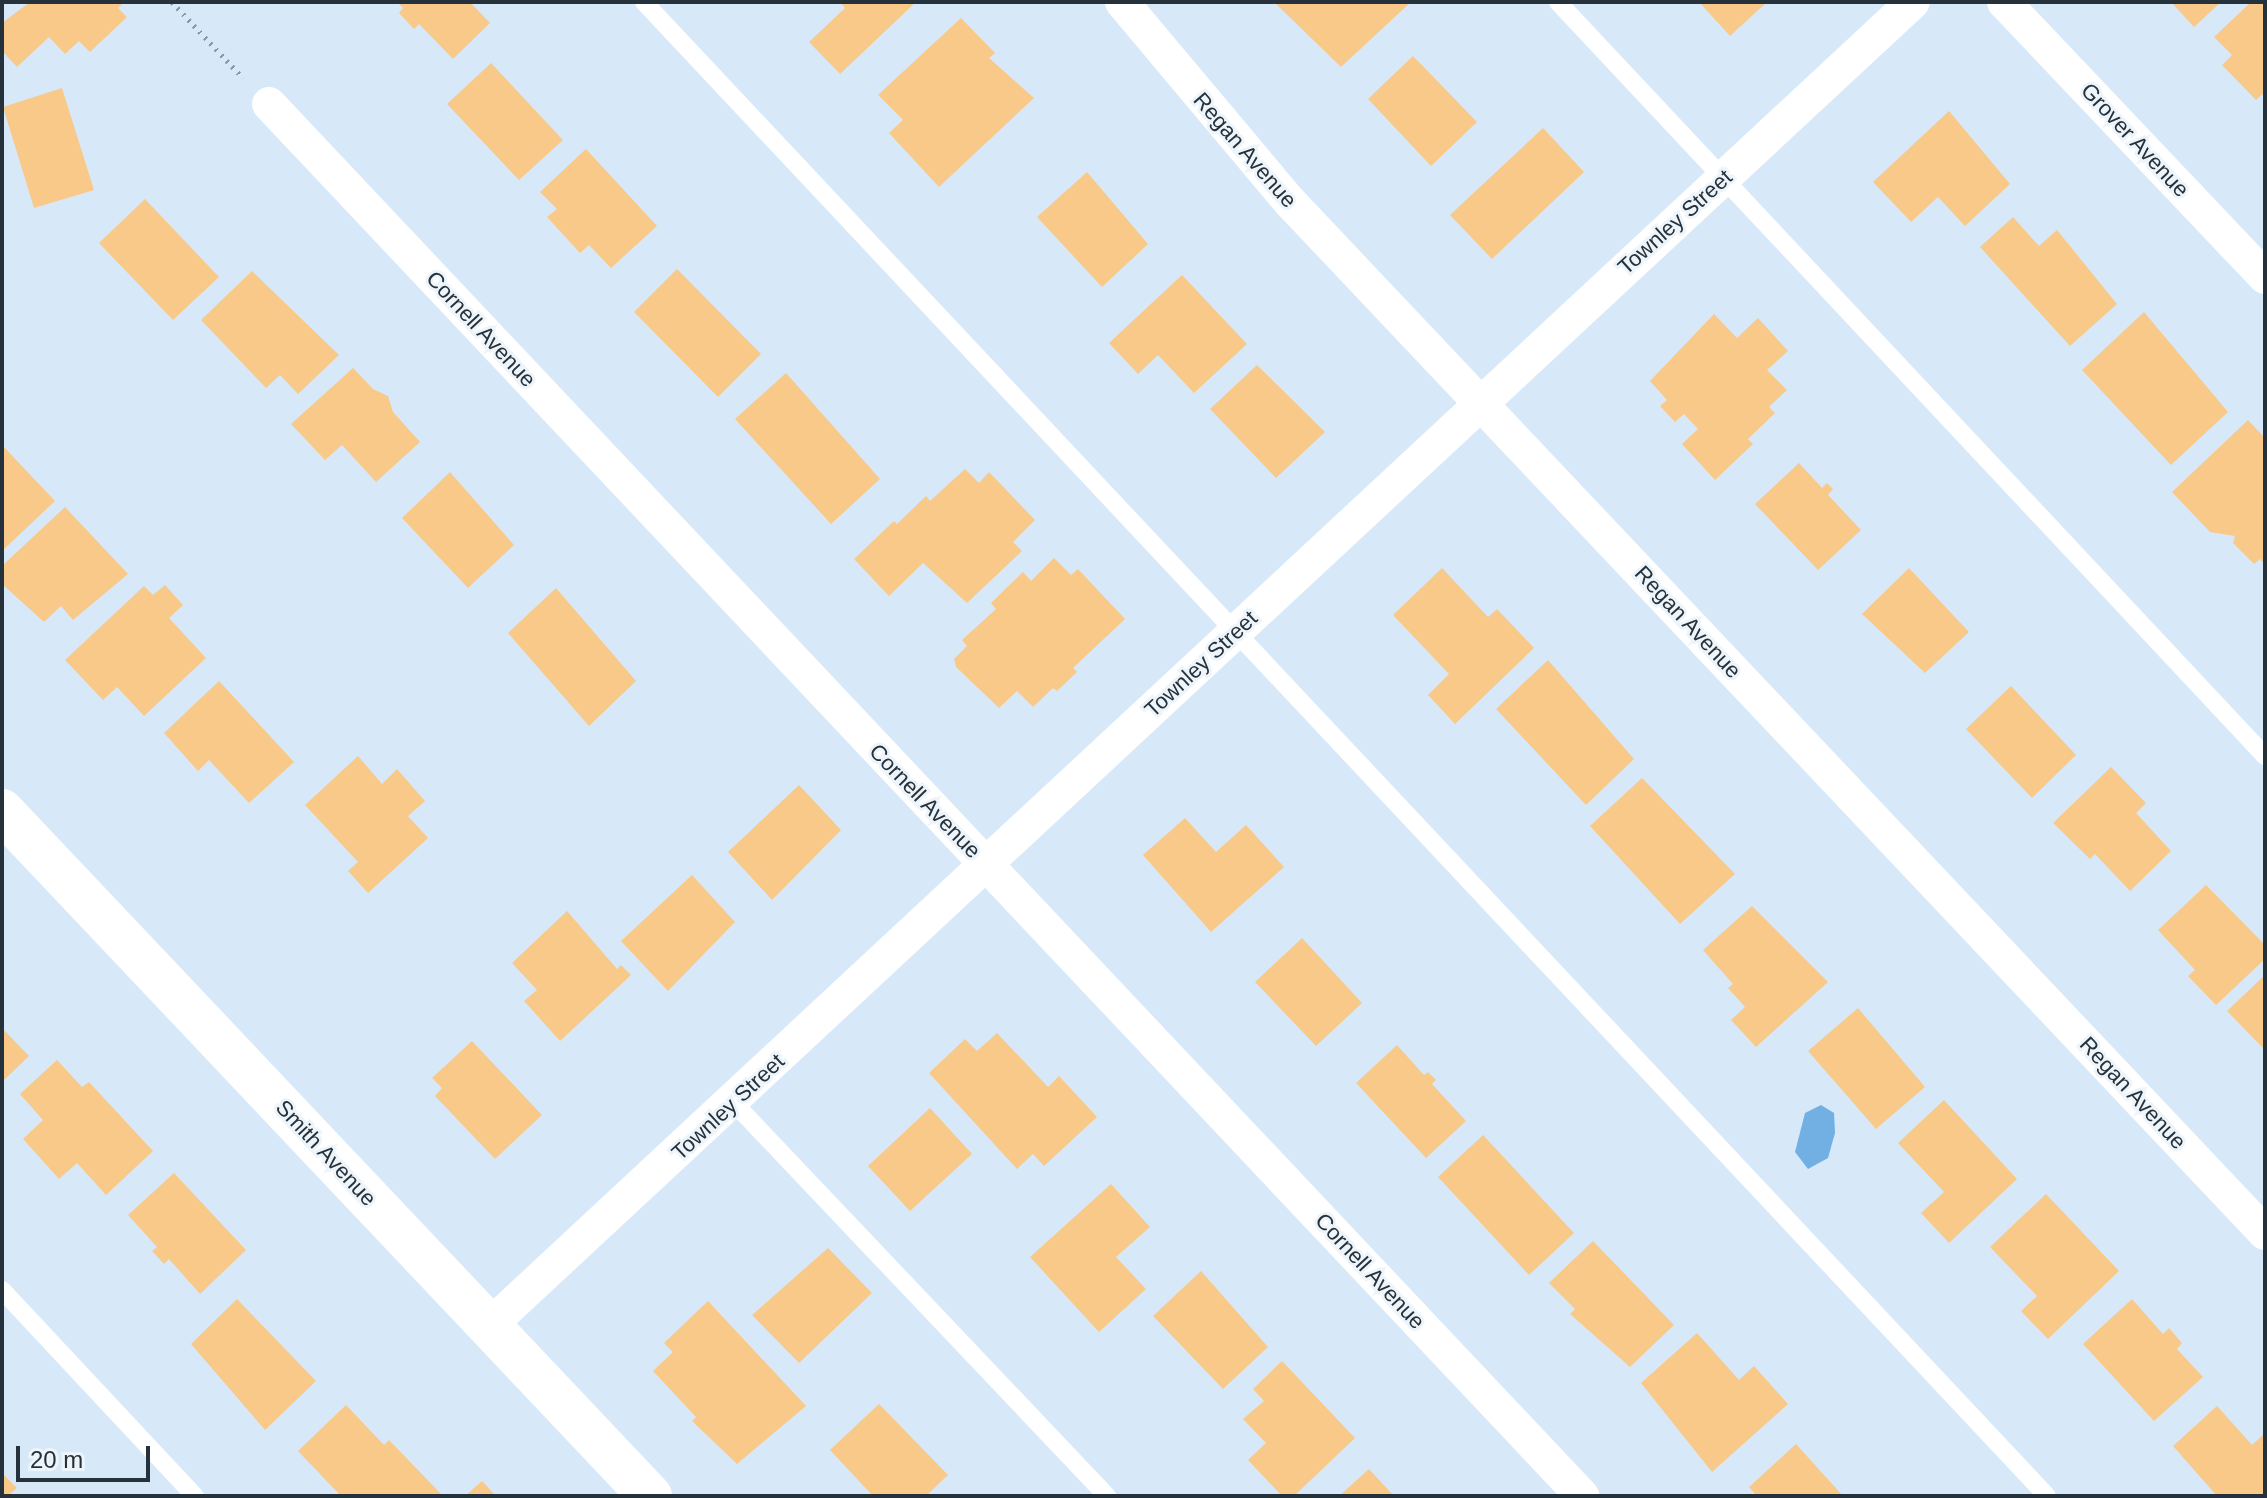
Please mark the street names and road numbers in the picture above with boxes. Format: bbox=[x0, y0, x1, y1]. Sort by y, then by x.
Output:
street label: Grover Avenue bbox=[2075, 77, 2195, 203]
street label: Regan Avenue bbox=[1187, 87, 1303, 213]
street label: Townley Street bbox=[1613, 164, 1737, 280]
street label: Cornell Avenue bbox=[420, 265, 542, 393]
street label: Regan Avenue bbox=[1629, 560, 1747, 684]
street label: Townley Street bbox=[1139, 605, 1263, 723]
street label: Cornell Avenue bbox=[863, 738, 987, 864]
street label: Regan Avenue bbox=[2074, 1031, 2192, 1155]
street label: Townley Street bbox=[666, 1048, 790, 1166]
street label: Smith Avenue bbox=[270, 1094, 382, 1212]
street label: Cornell Avenue bbox=[1309, 1207, 1431, 1335]

